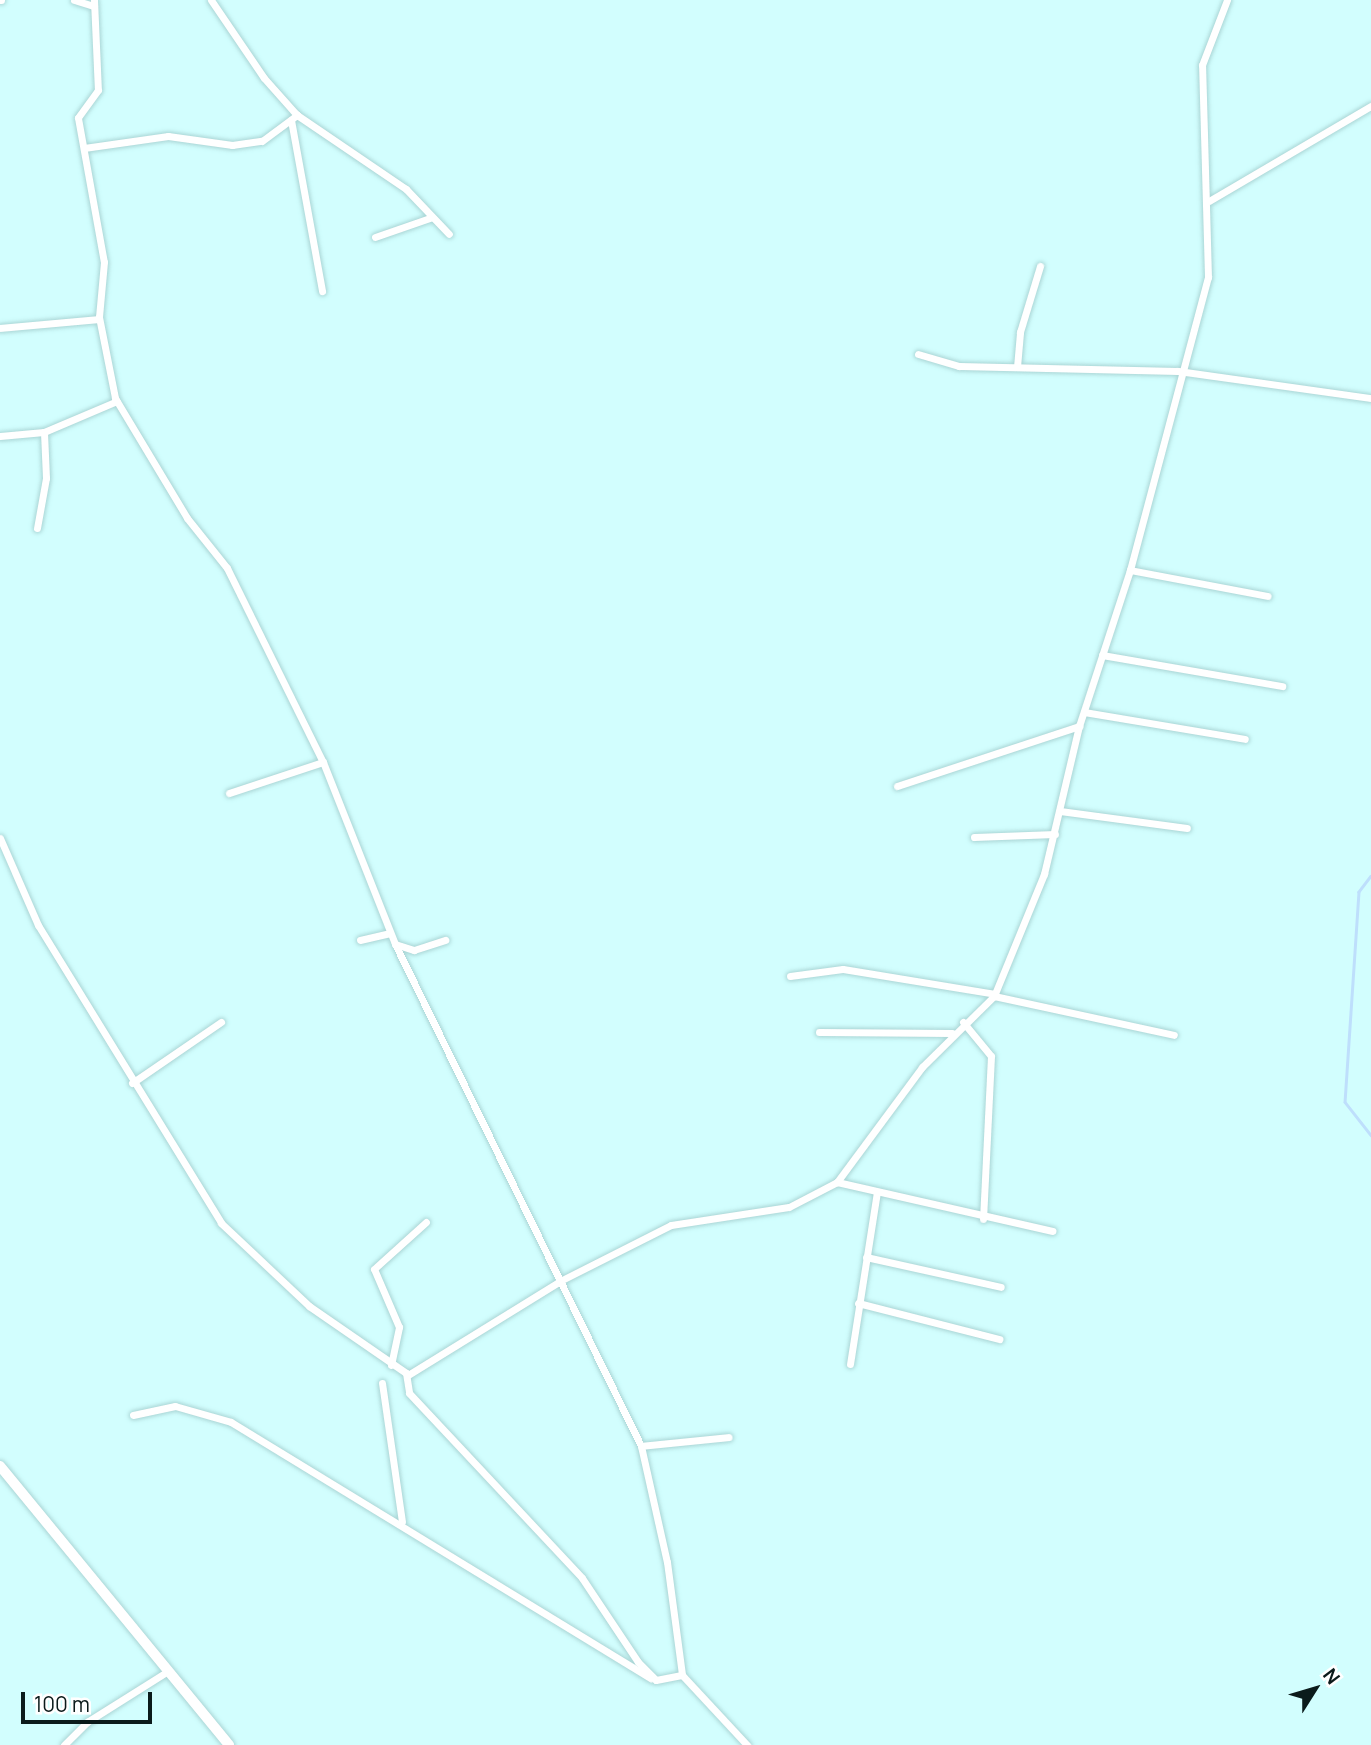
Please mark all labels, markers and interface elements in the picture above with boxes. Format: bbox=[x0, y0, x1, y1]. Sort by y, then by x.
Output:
north arrow bbox=[1280, 1654, 1350, 1724]
text: N bbox=[1317, 1663, 1346, 1690]
scale bar bbox=[24, 1678, 156, 1722]
text: 100 m bbox=[34, 1690, 90, 1718]

